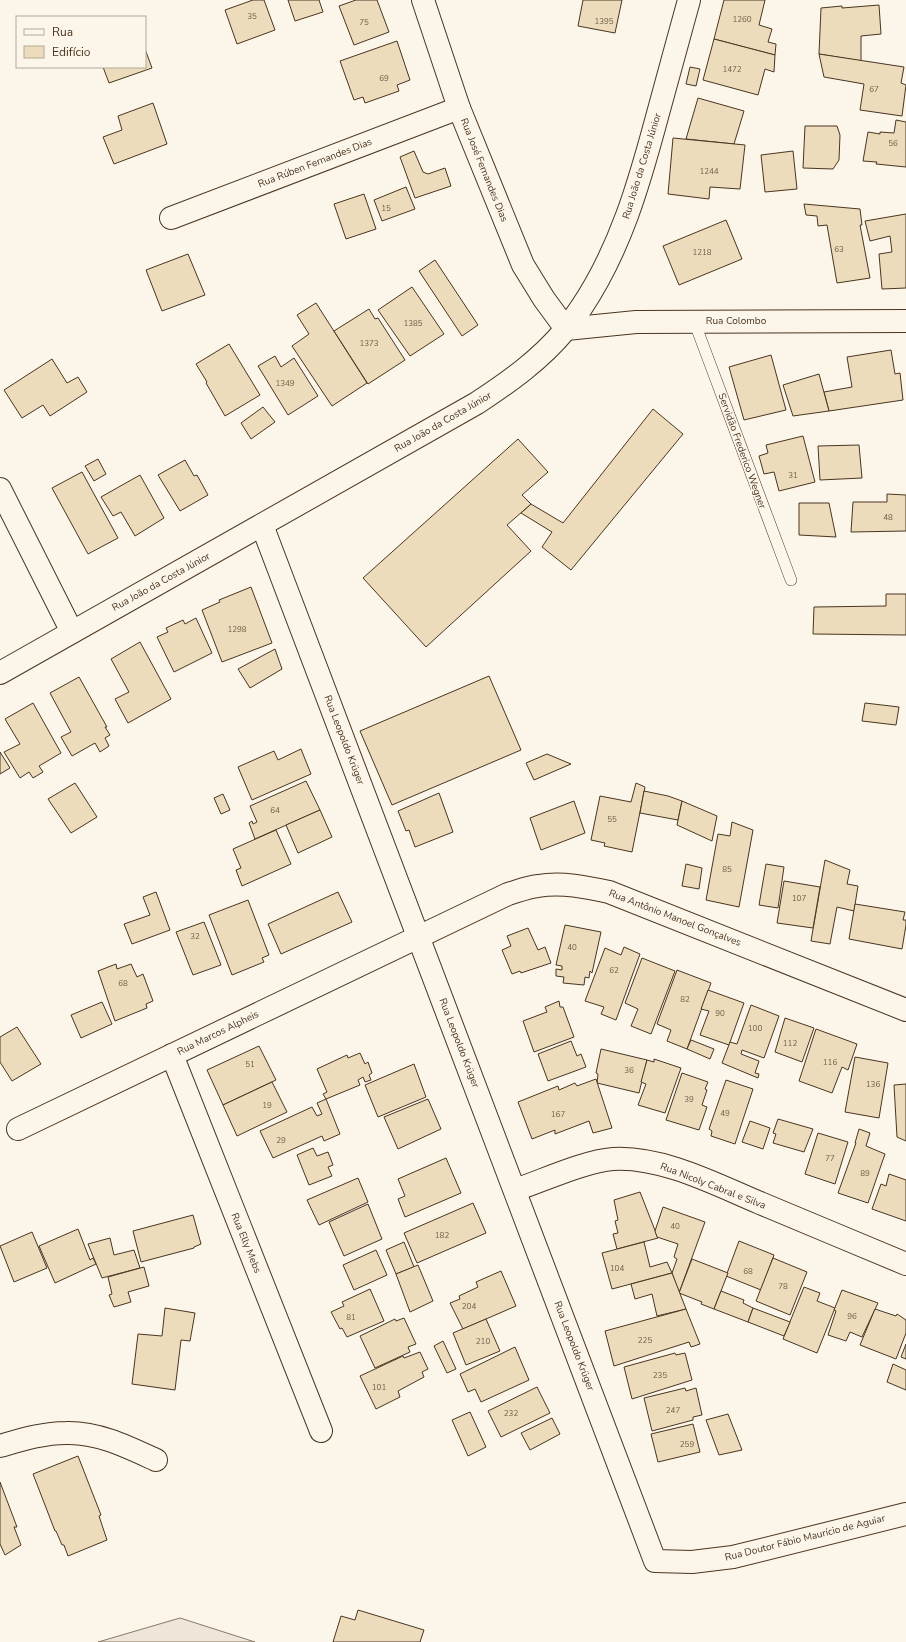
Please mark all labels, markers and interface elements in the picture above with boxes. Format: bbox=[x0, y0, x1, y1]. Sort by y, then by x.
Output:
house number: 35 bbox=[247, 11, 257, 22]
house number: 1260 bbox=[732, 14, 752, 25]
legend bbox=[16, 16, 146, 68]
house number: 1395 bbox=[594, 16, 614, 27]
house number: 75 bbox=[359, 17, 369, 28]
text: Rua bbox=[52, 24, 73, 40]
text: Edifício bbox=[52, 44, 91, 60]
house number: 1472 bbox=[722, 64, 742, 75]
house number: 69 bbox=[379, 73, 389, 84]
house number: 67 bbox=[869, 84, 879, 95]
street label: Rua João da Costa Júnior bbox=[619, 111, 665, 221]
street label: Rua José Fernandes Dias bbox=[457, 116, 511, 224]
street label: Rua Rúben Fernandes Dias bbox=[256, 135, 374, 191]
house number: 56 bbox=[888, 138, 898, 149]
house number: 1244 bbox=[699, 166, 719, 177]
house number: 15 bbox=[381, 203, 391, 214]
house number: 63 bbox=[834, 244, 844, 255]
house number: 1218 bbox=[692, 247, 712, 258]
street label: Rua Colombo bbox=[706, 314, 767, 328]
house number: 1385 bbox=[403, 318, 423, 329]
house number: 1373 bbox=[359, 338, 379, 349]
house number: 1349 bbox=[275, 378, 295, 389]
street label: Rua João da Costa Júnior bbox=[392, 388, 495, 456]
street label: Servidão Frederico Wegner bbox=[715, 391, 770, 511]
house number: 31 bbox=[788, 470, 798, 481]
house number: 48 bbox=[883, 512, 893, 523]
street label: Rua João da Costa Júnior bbox=[109, 549, 213, 615]
house number: 1298 bbox=[227, 624, 247, 635]
street label: Rua Leopoldo Krüger bbox=[320, 693, 368, 787]
house number: 64 bbox=[270, 805, 280, 816]
house number: 55 bbox=[607, 814, 617, 825]
house number: 85 bbox=[722, 864, 732, 875]
street label: Rua Antônio Manoel Gonçalves bbox=[607, 886, 743, 950]
house number: 107 bbox=[792, 893, 806, 904]
house number: 32 bbox=[190, 931, 200, 942]
house number: 40 bbox=[567, 942, 577, 953]
house number: 62 bbox=[609, 965, 619, 976]
house number: 68 bbox=[118, 978, 128, 989]
house number: 82 bbox=[680, 994, 690, 1005]
street label: Rua Leopoldo Krüger bbox=[435, 996, 483, 1090]
street label: Rua Marcos Alpheis bbox=[175, 1007, 261, 1059]
house number: 90 bbox=[715, 1008, 725, 1019]
house number: 100 bbox=[748, 1023, 762, 1034]
house number: 112 bbox=[783, 1038, 797, 1049]
house number: 116 bbox=[823, 1057, 837, 1068]
house number: 51 bbox=[245, 1059, 255, 1070]
house number: 36 bbox=[624, 1065, 634, 1076]
house number: 136 bbox=[866, 1079, 880, 1090]
house number: 39 bbox=[684, 1094, 694, 1105]
house number: 19 bbox=[262, 1100, 272, 1111]
house number: 49 bbox=[720, 1108, 730, 1119]
house number: 167 bbox=[551, 1109, 565, 1120]
house number: 29 bbox=[276, 1135, 286, 1146]
house number: 77 bbox=[825, 1153, 835, 1164]
street label: Rua Nicoly Cabral e Silva bbox=[658, 1159, 768, 1213]
house number: 89 bbox=[860, 1168, 870, 1179]
street label: Rua Elly Mebs bbox=[228, 1211, 265, 1275]
house number: 40 bbox=[670, 1221, 680, 1232]
house number: 182 bbox=[435, 1230, 449, 1241]
house number: 104 bbox=[610, 1263, 624, 1274]
house number: 68 bbox=[743, 1266, 753, 1277]
house number: 78 bbox=[778, 1281, 788, 1292]
street label: Rua Leopoldo Krüger bbox=[550, 1299, 598, 1393]
house number: 204 bbox=[462, 1301, 476, 1312]
house number: 96 bbox=[847, 1311, 857, 1322]
house number: 81 bbox=[346, 1312, 356, 1323]
house number: 225 bbox=[638, 1335, 652, 1346]
house number: 210 bbox=[476, 1336, 490, 1347]
house number: 235 bbox=[653, 1370, 667, 1381]
house number: 101 bbox=[372, 1382, 386, 1393]
house number: 247 bbox=[666, 1405, 680, 1416]
house number: 232 bbox=[504, 1408, 518, 1419]
house number: 259 bbox=[680, 1439, 694, 1450]
street label: Rua Doutor Fábio Maurício de Aguiar bbox=[723, 1511, 887, 1565]

